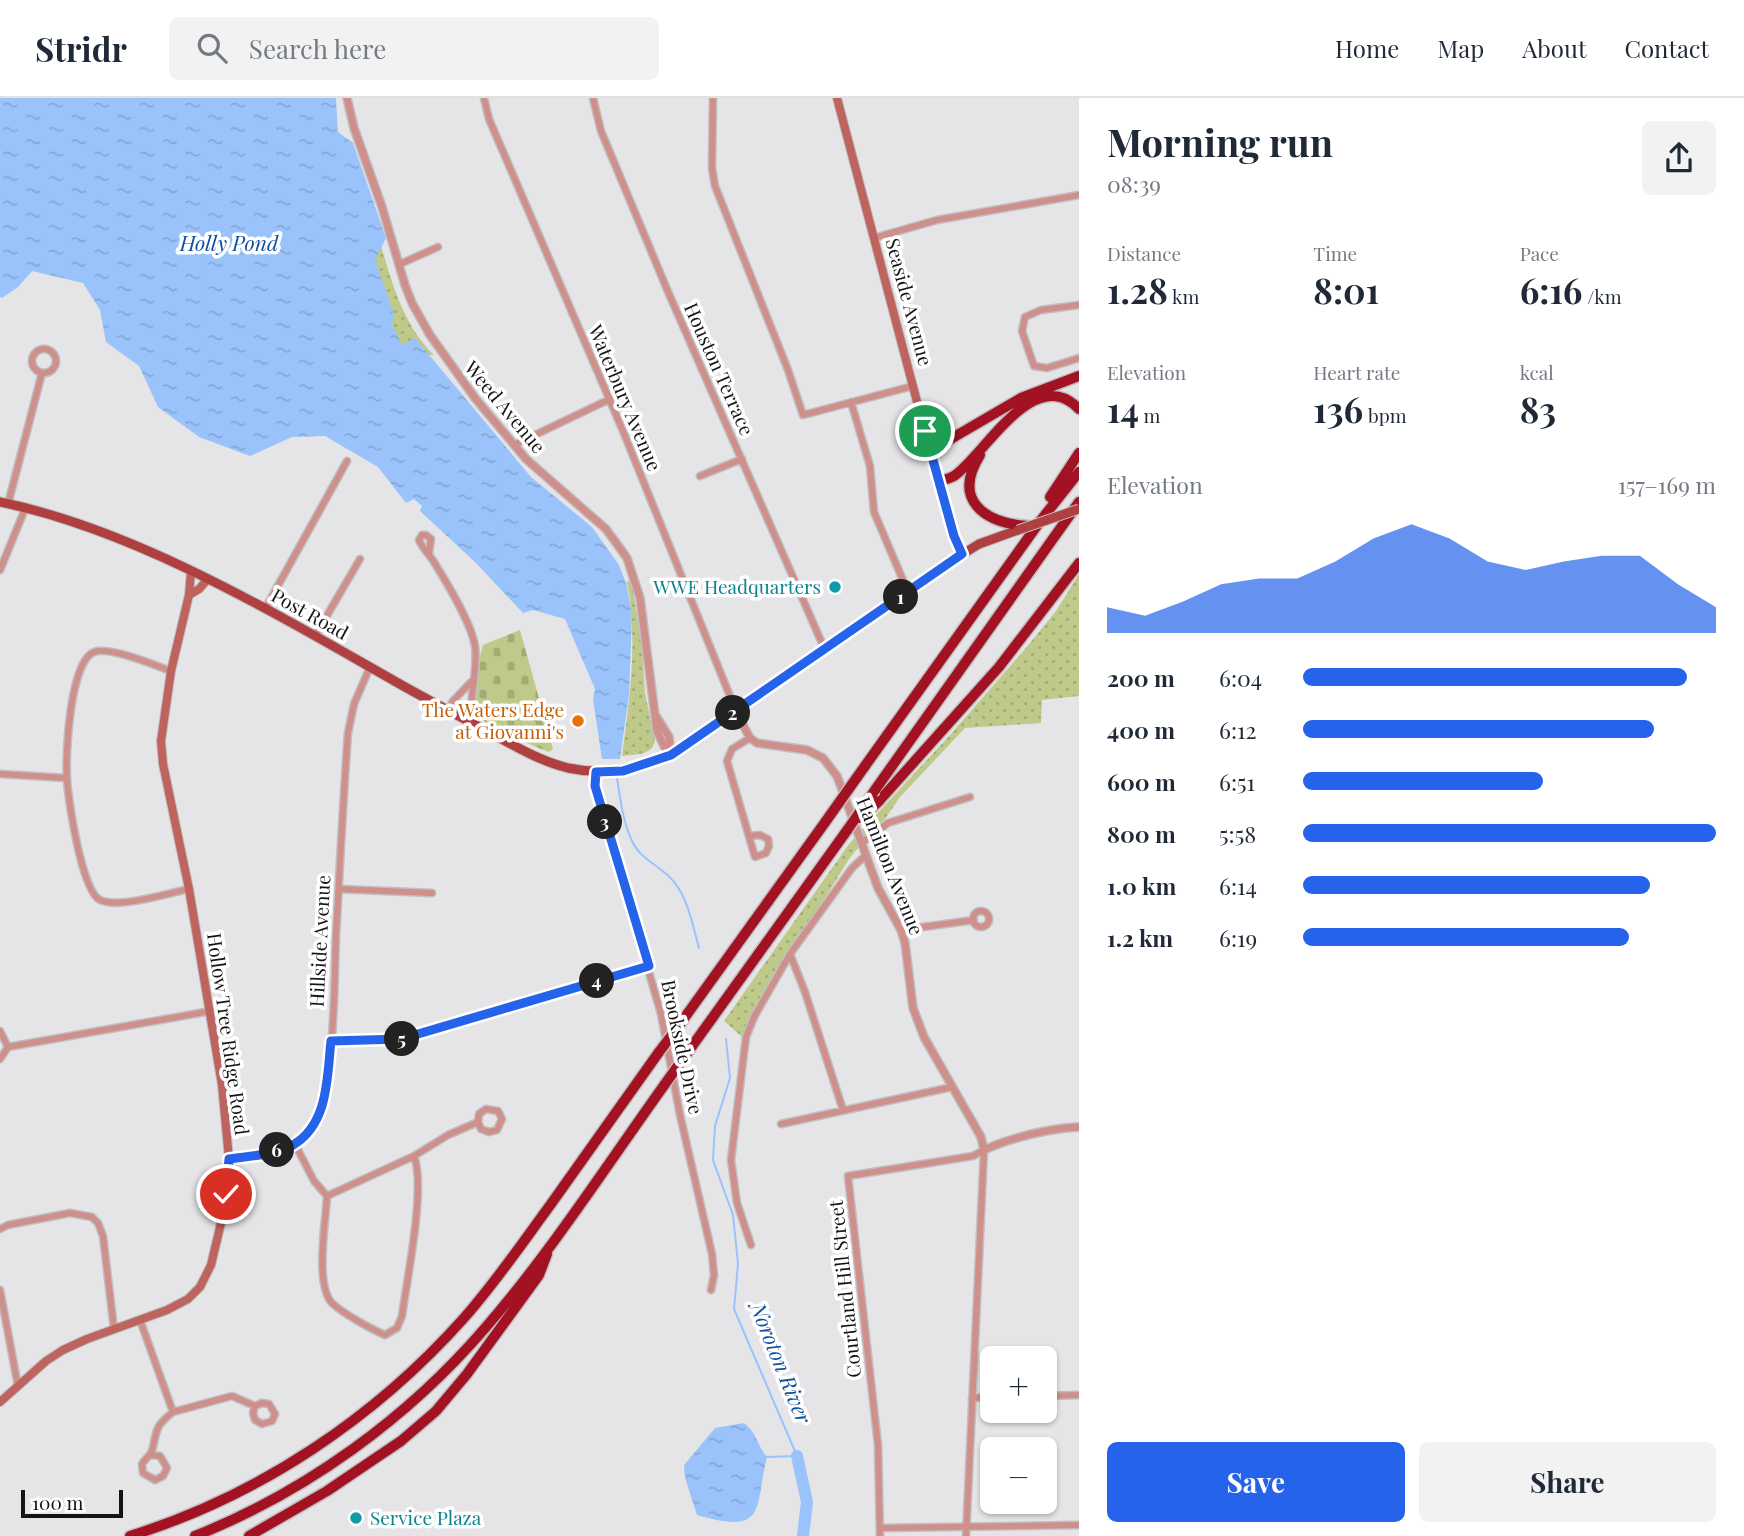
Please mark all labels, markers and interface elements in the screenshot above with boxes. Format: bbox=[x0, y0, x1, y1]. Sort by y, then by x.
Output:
search box bbox=[169, 17, 659, 80]
text: Stridr bbox=[35, 26, 127, 70]
icon: search bbox=[193, 29, 231, 67]
text: Search here bbox=[249, 31, 386, 66]
text: Home bbox=[1335, 32, 1399, 64]
text: Map bbox=[1437, 32, 1484, 64]
text: About bbox=[1522, 32, 1586, 64]
text: Contact bbox=[1624, 32, 1709, 64]
text: Morning run bbox=[1107, 116, 1333, 167]
button: share bbox=[1642, 121, 1716, 195]
text: 08:39 bbox=[1107, 168, 1161, 199]
water label: Holly Pond bbox=[179, 228, 279, 256]
street label: Seaside Avenue bbox=[880, 235, 939, 368]
text: Distance bbox=[1107, 240, 1181, 266]
text: Time bbox=[1313, 240, 1357, 266]
text: Pace bbox=[1520, 240, 1559, 266]
text: 1.28 bbox=[1107, 266, 1168, 313]
text: 8:01 bbox=[1313, 266, 1379, 313]
text: 6:16 bbox=[1520, 266, 1582, 313]
text: km bbox=[1168, 283, 1199, 309]
text: /km bbox=[1582, 283, 1622, 309]
street label: Houston Terrace bbox=[679, 298, 761, 439]
street label: Waterbury Avenue bbox=[583, 320, 668, 475]
street label: Weed Avenue bbox=[459, 354, 552, 458]
text: Elevation bbox=[1107, 359, 1186, 385]
text: Heart rate bbox=[1313, 359, 1400, 385]
text: kcal bbox=[1520, 359, 1554, 385]
text: 14 bbox=[1107, 385, 1139, 432]
text: 136 bbox=[1313, 385, 1363, 432]
text: 83 bbox=[1520, 385, 1556, 432]
pin bbox=[895, 401, 955, 461]
text: m bbox=[1139, 402, 1161, 428]
text: bpm bbox=[1363, 402, 1407, 428]
icon: arrive bbox=[906, 412, 944, 450]
text: Elevation bbox=[1107, 469, 1203, 500]
text: 157–169 m bbox=[1618, 469, 1716, 500]
place label: WWE Headquarters bbox=[652, 573, 821, 599]
marker: WWE Headquarters bbox=[827, 579, 843, 595]
pin: 1 bbox=[884, 580, 918, 614]
street label: Post Road bbox=[267, 581, 354, 645]
text: 1 bbox=[897, 583, 904, 609]
text: 200 m bbox=[1107, 662, 1175, 693]
text: 6:04 bbox=[1219, 662, 1262, 693]
place label: The Waters Edge at Giovanni's bbox=[422, 696, 564, 744]
pin: 2 bbox=[716, 696, 750, 730]
text: 2 bbox=[728, 699, 737, 725]
marker: The Waters Edge at Giovanni's bbox=[570, 713, 586, 729]
text: 400 m bbox=[1107, 714, 1175, 745]
text: 6:12 bbox=[1219, 714, 1257, 745]
text: 600 m bbox=[1107, 766, 1176, 797]
text: 6:51 bbox=[1219, 766, 1255, 797]
street label: Hamilton Avenue bbox=[851, 793, 930, 939]
pin: 3 bbox=[588, 804, 622, 840]
text: 3 bbox=[600, 808, 609, 834]
text: 800 m bbox=[1107, 818, 1176, 849]
text: 5:58 bbox=[1219, 818, 1256, 849]
text: 1.0 km bbox=[1107, 870, 1176, 901]
text: 6:14 bbox=[1219, 870, 1257, 901]
street label: Hillside Avenue bbox=[303, 874, 335, 1008]
text: 1.2 km bbox=[1107, 922, 1173, 953]
text: 6:19 bbox=[1219, 922, 1257, 953]
street label: Hollow Tree Ridge Road bbox=[202, 931, 256, 1137]
pin: 4 bbox=[580, 964, 614, 998]
text: 4 bbox=[591, 967, 602, 993]
street label: Brookside Drive bbox=[656, 977, 710, 1116]
pin: 5 bbox=[384, 1021, 420, 1056]
text: 5 bbox=[397, 1025, 406, 1051]
pin: 6 bbox=[260, 1132, 294, 1168]
text: 6 bbox=[271, 1136, 282, 1162]
pin bbox=[196, 1164, 256, 1224]
icon: check bbox=[207, 1175, 245, 1213]
street label: Courtland Hill Street bbox=[822, 1199, 866, 1379]
water label: Noroton River bbox=[744, 1296, 819, 1428]
map controls bbox=[980, 1346, 1057, 1514]
button: + bbox=[980, 1346, 1057, 1423]
button: − bbox=[980, 1437, 1057, 1514]
button: Save bbox=[1107, 1442, 1405, 1522]
button: Share bbox=[1419, 1442, 1716, 1522]
scale bar bbox=[21, 1487, 122, 1519]
text: 100 m bbox=[32, 1489, 83, 1515]
place label: Service Plaza bbox=[370, 1504, 482, 1530]
marker: Service Plaza bbox=[348, 1510, 364, 1526]

